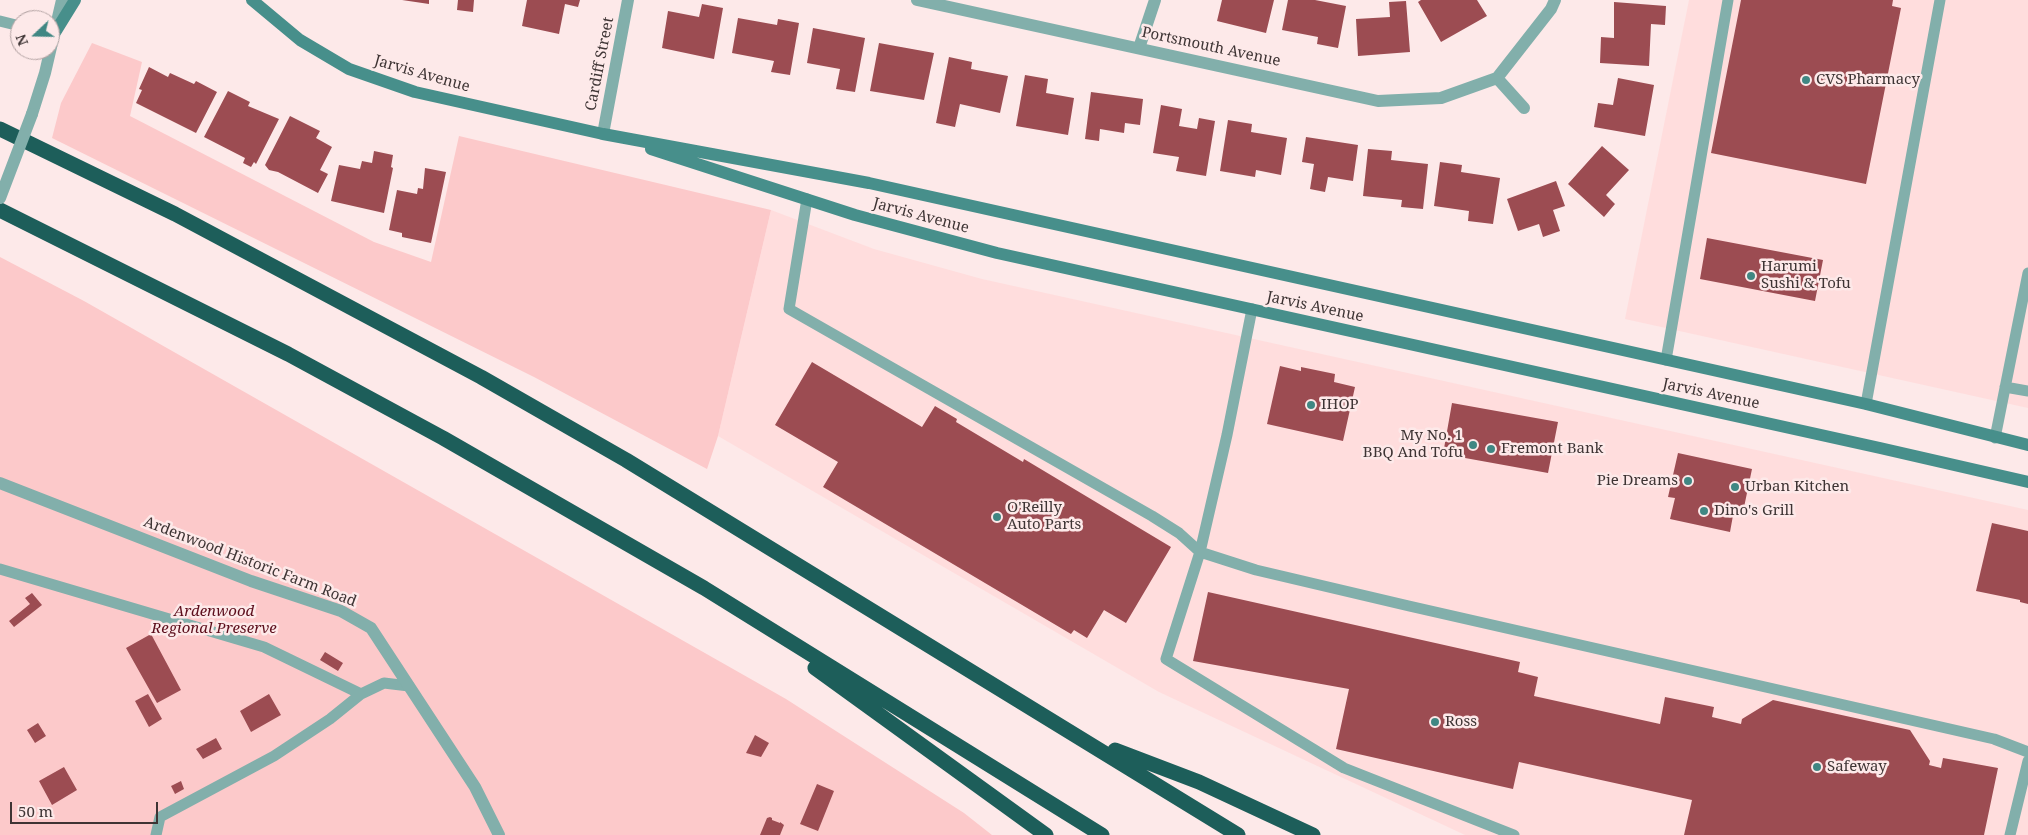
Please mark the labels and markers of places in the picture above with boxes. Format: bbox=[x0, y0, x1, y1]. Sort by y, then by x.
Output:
place label: CVS Pharmacy bbox=[1816, 71, 1920, 89]
marker: CVS Pharmacy bbox=[1800, 74, 1812, 86]
place label: Harumi Sushi & Tofu bbox=[1761, 258, 1851, 293]
marker: Harumi Sushi & Tofu bbox=[1745, 270, 1757, 282]
place label: IHOP bbox=[1321, 396, 1359, 414]
marker: IHOP bbox=[1305, 399, 1317, 411]
place label: My No. 1 BBQ And Tofu bbox=[1363, 427, 1463, 462]
marker: My No. 1 BBQ And Tofu bbox=[1467, 439, 1479, 451]
place label: Fremont Bank bbox=[1501, 440, 1603, 458]
marker: Fremont Bank bbox=[1485, 443, 1497, 455]
place label: Pie Dreams bbox=[1597, 472, 1678, 490]
marker: Pie Dreams bbox=[1682, 475, 1694, 487]
place label: Urban Kitchen bbox=[1745, 478, 1849, 496]
marker: Urban Kitchen bbox=[1729, 481, 1741, 493]
place label: O'Reilly Auto Parts bbox=[1007, 499, 1081, 534]
place label: Dino's Grill bbox=[1714, 502, 1794, 520]
marker: Dino's Grill bbox=[1698, 505, 1710, 517]
marker: O'Reilly Auto Parts bbox=[991, 511, 1003, 523]
place label: Ross bbox=[1445, 713, 1477, 731]
marker: Ross bbox=[1429, 716, 1441, 728]
place label: Safeway bbox=[1827, 758, 1887, 776]
marker: Safeway bbox=[1811, 761, 1823, 773]

